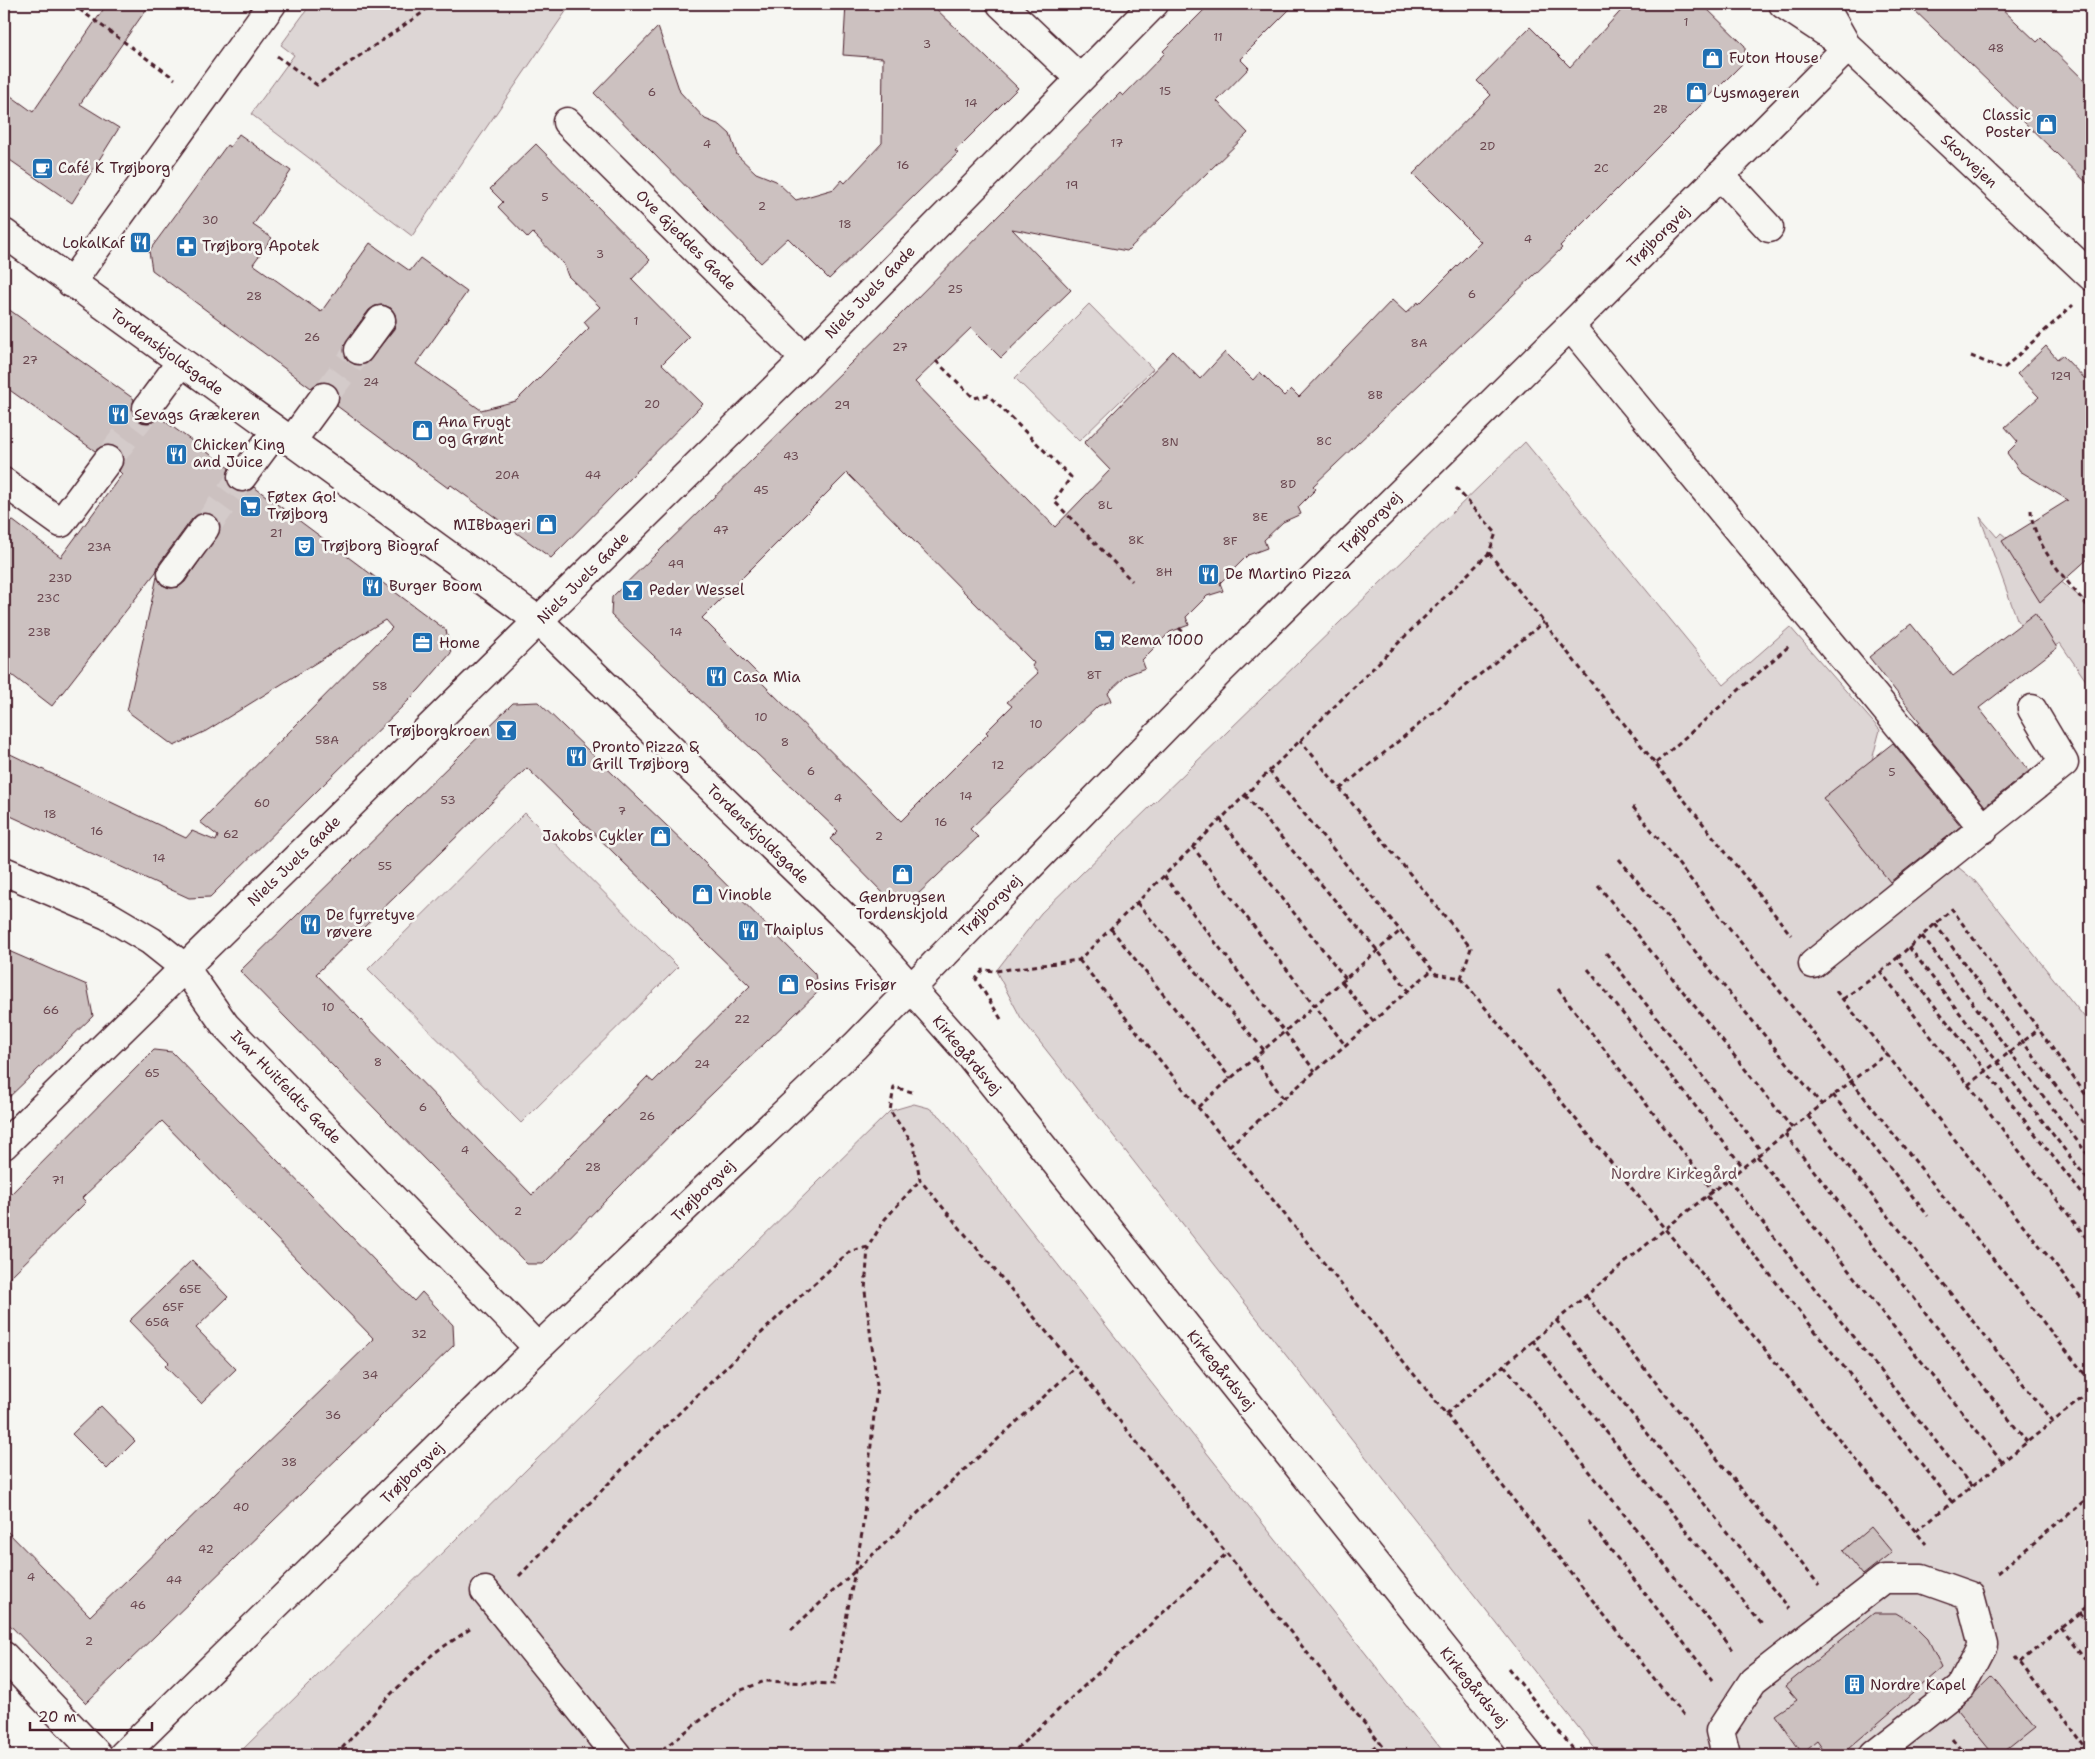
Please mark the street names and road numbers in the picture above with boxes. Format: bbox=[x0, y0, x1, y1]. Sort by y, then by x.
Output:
street label: Skovvejen bbox=[1936, 129, 2002, 193]
street label: Ove Gjeddes Gade bbox=[631, 185, 741, 295]
street label: Trøjborgvej bbox=[1622, 201, 1694, 273]
street label: Niels Juels Gade bbox=[820, 241, 920, 343]
street label: Tordenskjoldsgade bbox=[106, 304, 228, 400]
street label: Trøjborgvej bbox=[1334, 487, 1406, 559]
street label: Niels Juels Gade bbox=[533, 528, 633, 628]
street label: Tordenskjoldsgade bbox=[702, 780, 814, 888]
street label: Niels Juels Gade bbox=[243, 811, 345, 911]
street label: Trøjborgvej bbox=[954, 870, 1026, 942]
street label: Kirkegårdsvej bbox=[928, 1011, 1006, 1099]
street label: Ivar Huitfeldts Gade bbox=[226, 1026, 346, 1148]
street label: Trøjborgvej bbox=[667, 1156, 739, 1226]
street label: Kirkegårdsvej bbox=[1182, 1326, 1260, 1414]
street label: Trøjborgvej bbox=[376, 1438, 448, 1508]
street label: Kirkegårdsvej bbox=[1435, 1643, 1513, 1731]

